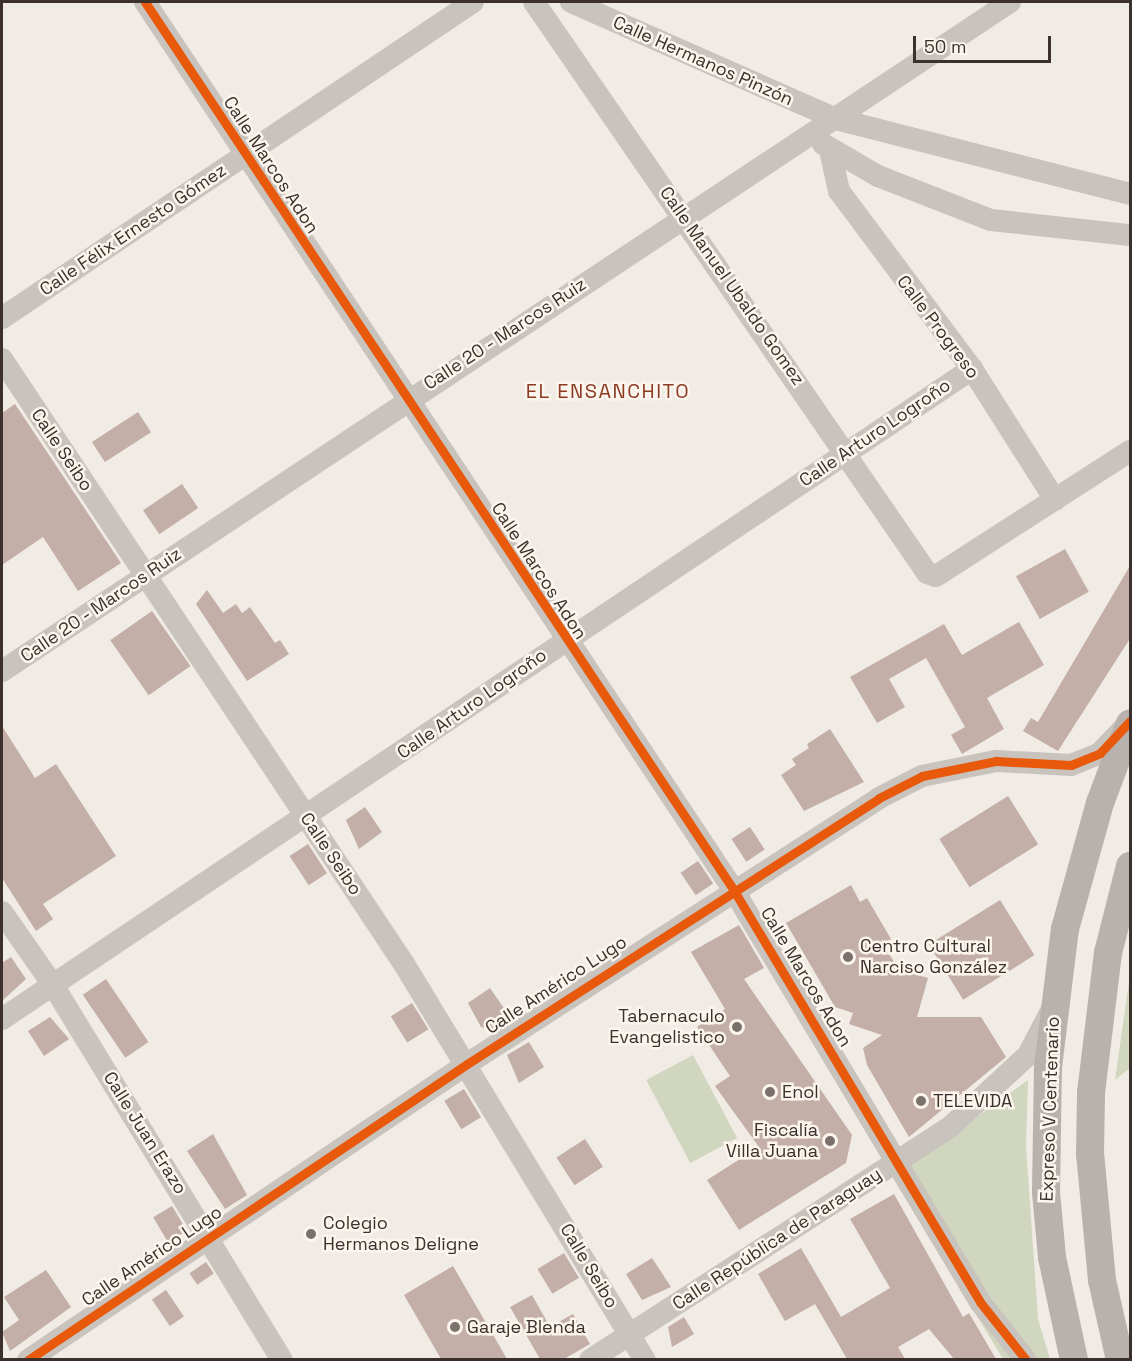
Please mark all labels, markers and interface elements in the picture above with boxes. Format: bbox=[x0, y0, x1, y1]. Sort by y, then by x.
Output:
street label: Calle Hermanos Pinzón bbox=[610, 12, 796, 110]
scale bar bbox=[916, 24, 1054, 62]
text: 50 m bbox=[924, 35, 966, 58]
street label: Calle Marcos Adon bbox=[219, 92, 323, 238]
street label: Calle Félix Ernesto Gómez bbox=[36, 159, 230, 301]
street label: Calle Manuel Ubaldo Gomez bbox=[655, 183, 809, 389]
street label: Calle Progreso bbox=[892, 271, 984, 383]
street label: Calle 20 - Marcos Ruiz bbox=[419, 273, 591, 395]
street label: Calle Arturo Logroño bbox=[795, 374, 955, 492]
district label: EL ENSANCHITO bbox=[526, 379, 690, 403]
street label: Calle Seibo bbox=[27, 405, 97, 495]
street label: Calle Marcos Adon bbox=[487, 498, 591, 644]
street label: Calle 20 - Marcos Ruiz bbox=[16, 543, 186, 667]
street label: Calle Arturo Logroño bbox=[393, 644, 551, 764]
street label: Calle Seibo bbox=[296, 809, 366, 899]
street label: Calle Marcos Adon bbox=[756, 903, 856, 1051]
street label: Calle Américo Lugo bbox=[481, 931, 631, 1039]
place label: Centro Cultural Narciso González bbox=[860, 936, 1007, 978]
marker: Centro Cultural Narciso González bbox=[841, 950, 855, 964]
place label: Tabernaculo Evangelistico bbox=[609, 1006, 725, 1048]
street label: Expreso V Centenario bbox=[1036, 1016, 1064, 1202]
marker: Tabernaculo Evangelistico bbox=[730, 1020, 744, 1034]
street label: Calle Juan Erazo bbox=[99, 1068, 191, 1198]
place label: Enol bbox=[782, 1081, 819, 1103]
marker: Enol bbox=[763, 1085, 777, 1099]
place label: TELEVIDA bbox=[933, 1090, 1012, 1112]
marker: TELEVIDA bbox=[914, 1094, 928, 1108]
place label: Fiscalía Villa Juana bbox=[726, 1120, 818, 1162]
marker: Fiscalía Villa Juana bbox=[823, 1134, 837, 1148]
street label: Calle República de Paraguay bbox=[668, 1163, 886, 1315]
street label: Calle Américo Lugo bbox=[78, 1201, 226, 1311]
place label: Colegio Hermanos Deligne bbox=[323, 1213, 479, 1256]
street label: Calle Seibo bbox=[555, 1220, 623, 1312]
marker: Colegio Hermanos Deligne bbox=[304, 1227, 318, 1241]
place label: Garaje Blenda bbox=[467, 1316, 586, 1338]
marker: Garaje Blenda bbox=[448, 1320, 462, 1334]

